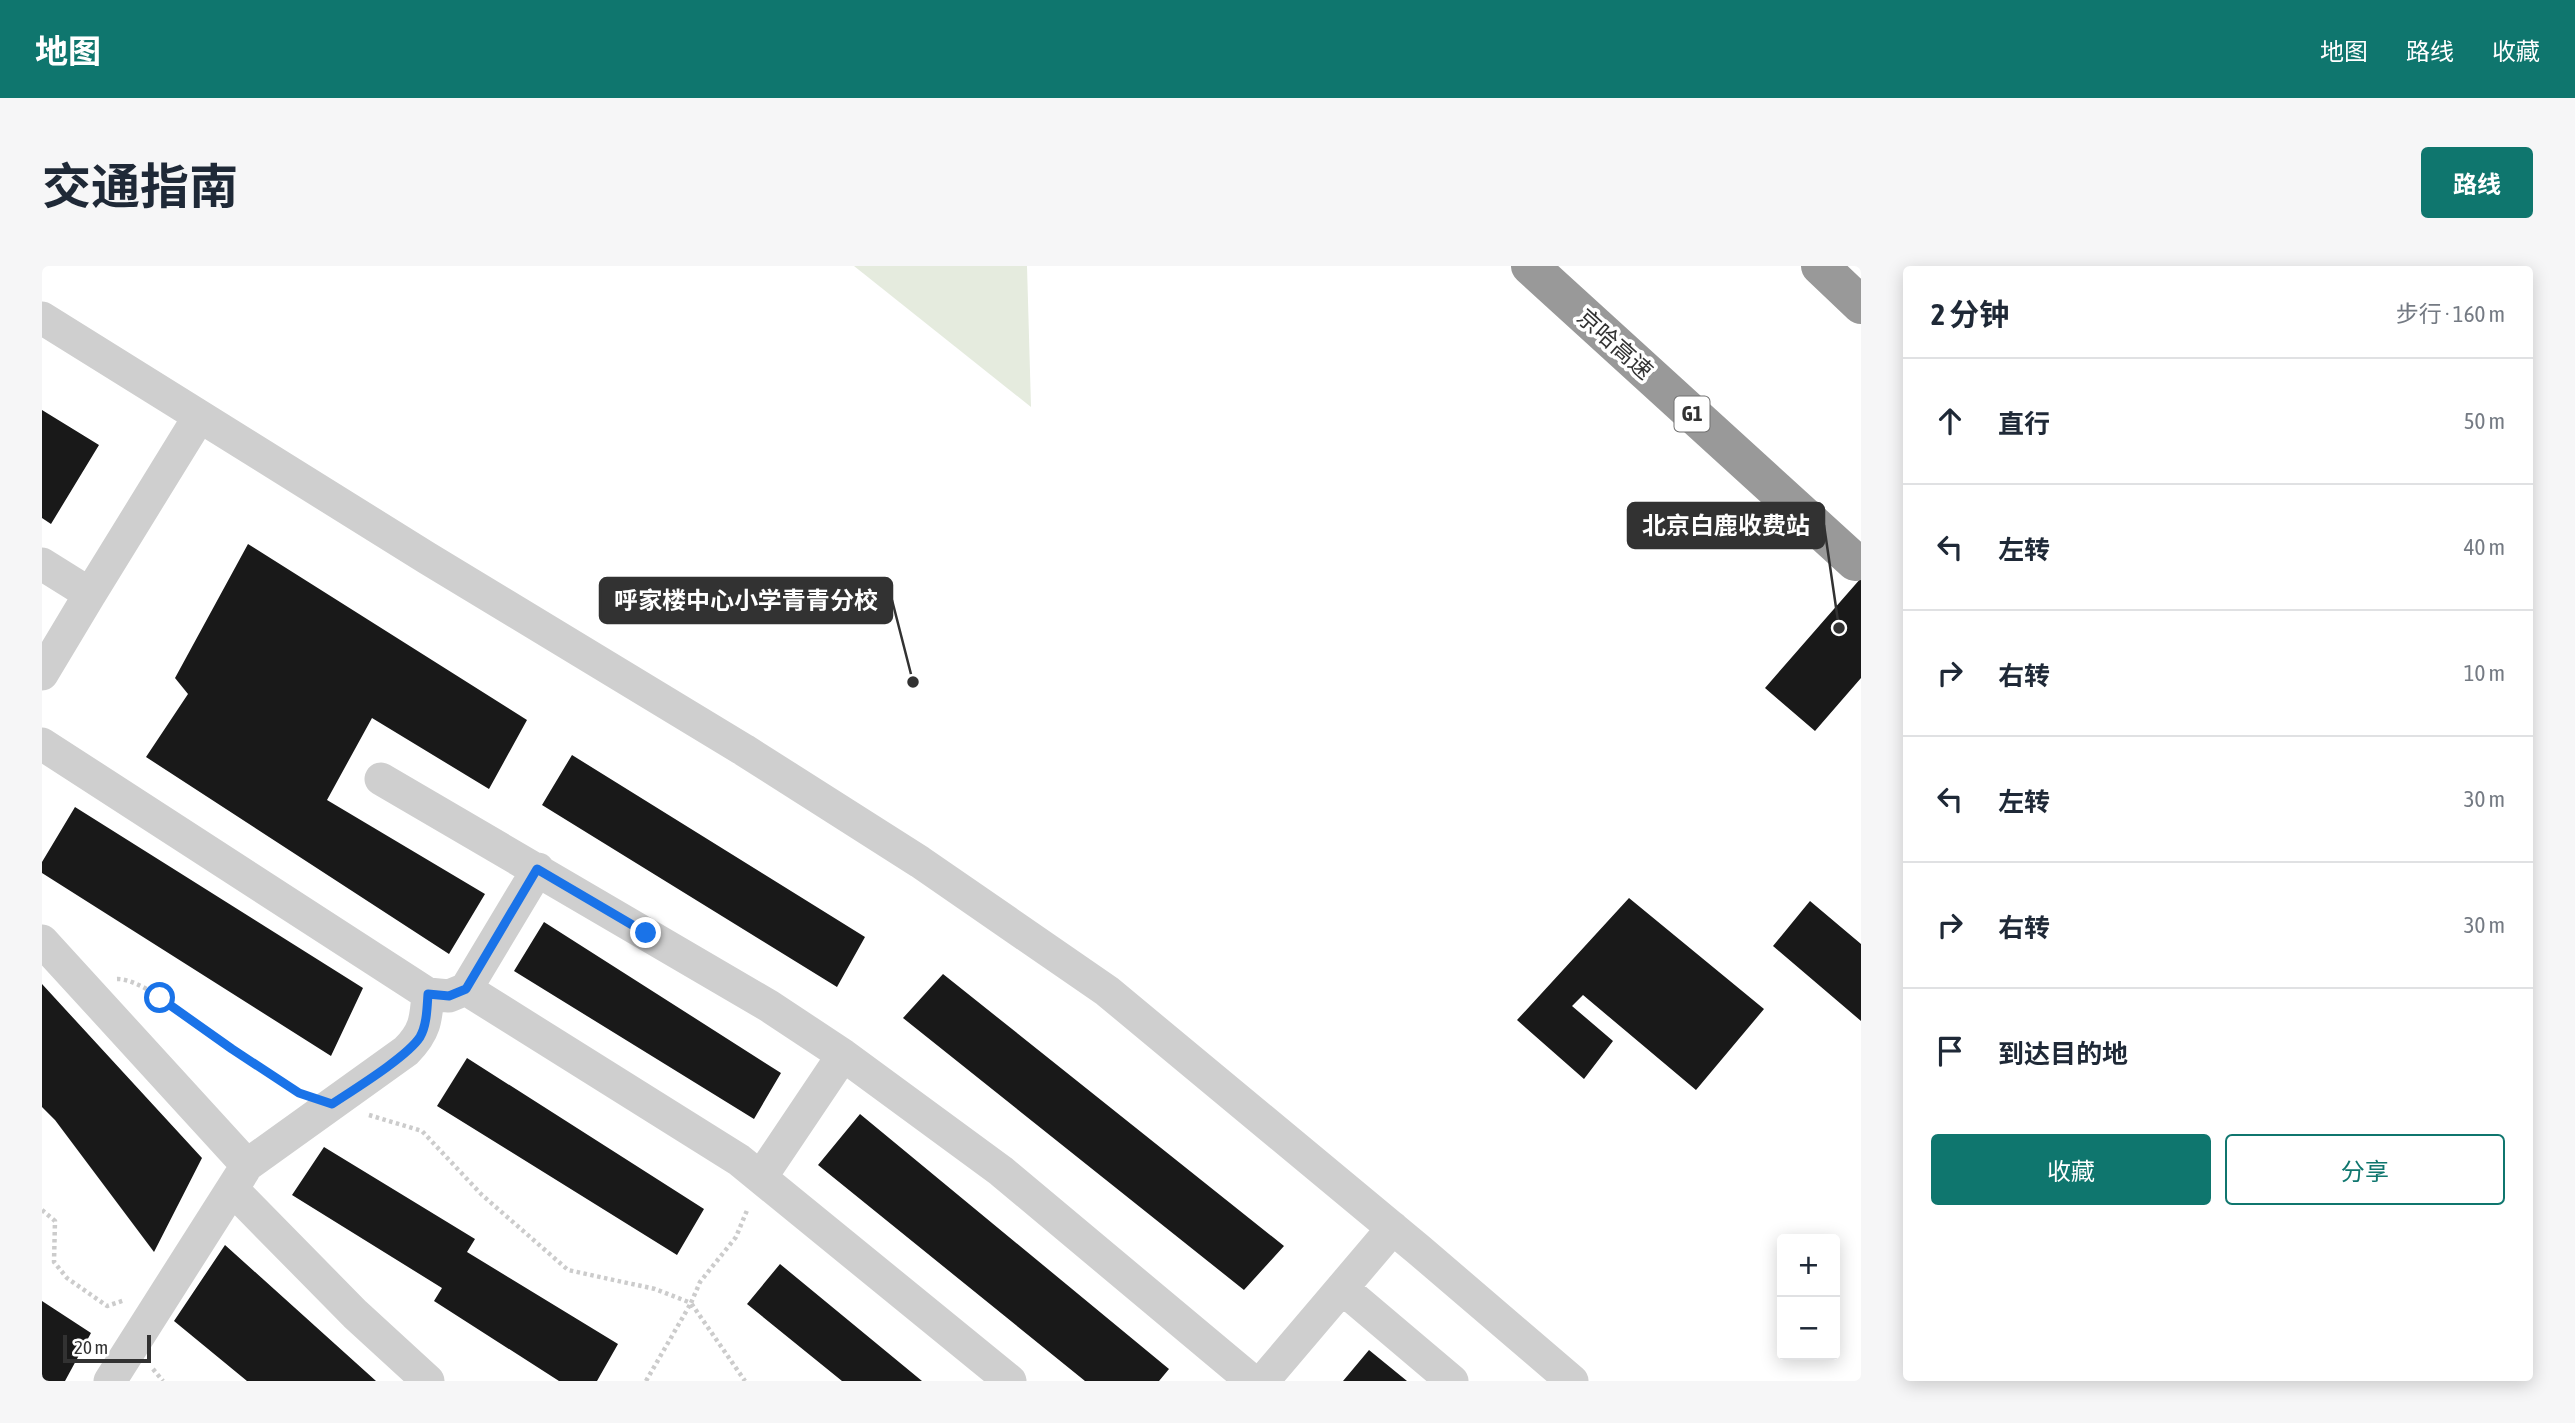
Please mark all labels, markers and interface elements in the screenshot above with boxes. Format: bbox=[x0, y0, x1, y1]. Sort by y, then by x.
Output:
text: 地图 bbox=[35, 32, 101, 70]
text: 地图 bbox=[2320, 38, 2368, 65]
text: 路线 bbox=[2406, 38, 2454, 65]
text: 收藏 bbox=[2492, 38, 2540, 65]
button: 路线 bbox=[2421, 147, 2533, 218]
text: 交通指南 bbox=[42, 158, 238, 214]
text: 2 分钟 bbox=[1931, 297, 2009, 331]
text: 步行 · 160 m bbox=[2396, 301, 2505, 327]
street label: 京哈高速 bbox=[1572, 304, 1658, 384]
road number: G1 bbox=[1674, 396, 1710, 432]
icon: ahead bbox=[1931, 402, 1969, 440]
text: 50 m bbox=[2464, 408, 2505, 434]
text: 直行 bbox=[1998, 409, 2050, 439]
callout: 北京白鹿收费站 bbox=[1628, 503, 1824, 548]
text: 北京白鹿收费站 bbox=[1642, 512, 1810, 539]
icon: left bbox=[1931, 528, 1969, 566]
text: 40 m bbox=[2464, 534, 2505, 560]
text: 左转 bbox=[1998, 535, 2050, 565]
callout: 呼家楼中心小学青青分校 bbox=[600, 578, 892, 623]
text: 呼家楼中心小学青青分校 bbox=[614, 587, 878, 614]
icon: right bbox=[1931, 654, 1969, 692]
text: 10 m bbox=[2464, 660, 2505, 686]
text: 右转 bbox=[1998, 661, 2050, 691]
icon: left bbox=[1931, 780, 1969, 818]
text: 30 m bbox=[2464, 786, 2505, 812]
text: 左转 bbox=[1998, 787, 2050, 817]
icon: right bbox=[1931, 906, 1969, 944]
text: 30 m bbox=[2464, 912, 2505, 938]
text: 右转 bbox=[1998, 913, 2050, 943]
route end bbox=[630, 917, 661, 948]
route start bbox=[144, 982, 175, 1013]
icon: arrive bbox=[1931, 1032, 1969, 1070]
text: 到达目的地 bbox=[1998, 1039, 2128, 1069]
button: 收藏 bbox=[1931, 1134, 2211, 1205]
button: 分享 bbox=[2225, 1134, 2505, 1205]
map controls bbox=[1777, 1234, 1840, 1360]
button: + bbox=[1777, 1234, 1840, 1297]
button: − bbox=[1777, 1297, 1840, 1360]
scale bar bbox=[63, 1332, 150, 1364]
text: 20 m bbox=[74, 1336, 108, 1358]

